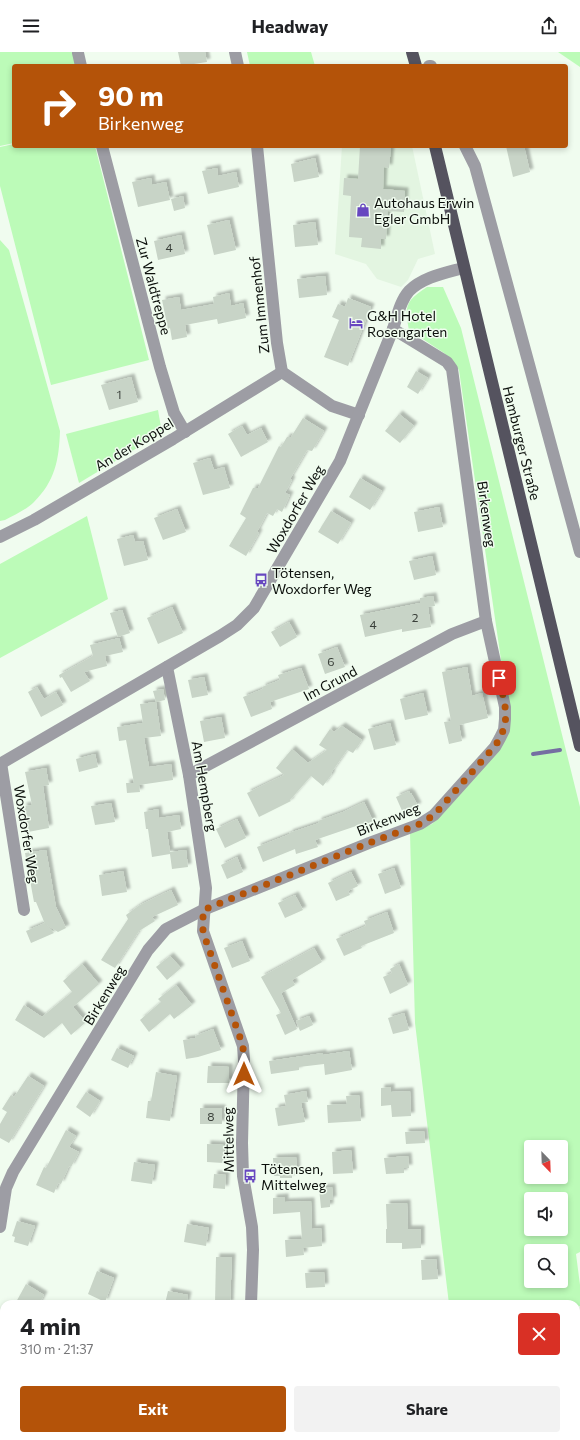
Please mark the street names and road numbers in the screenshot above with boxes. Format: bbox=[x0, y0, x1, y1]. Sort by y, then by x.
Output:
street label: Zur Waldtreppe bbox=[133, 235, 175, 337]
street label: Zum Immenhof bbox=[245, 255, 273, 354]
street label: Hamburger Straße bbox=[500, 384, 544, 502]
street label: An der Koppel bbox=[92, 414, 176, 474]
street label: Woxdorfer Weg bbox=[263, 461, 327, 556]
street label: Birkenweg bbox=[474, 480, 500, 549]
street label: Im Grund bbox=[300, 662, 360, 704]
street label: Am Hempberg bbox=[189, 739, 221, 833]
street label: Woxdorfer Weg bbox=[11, 783, 43, 885]
street label: Birkenweg bbox=[354, 798, 422, 839]
street label: Birkenweg bbox=[80, 962, 129, 1028]
street label: Mittelweg bbox=[219, 1107, 237, 1173]

